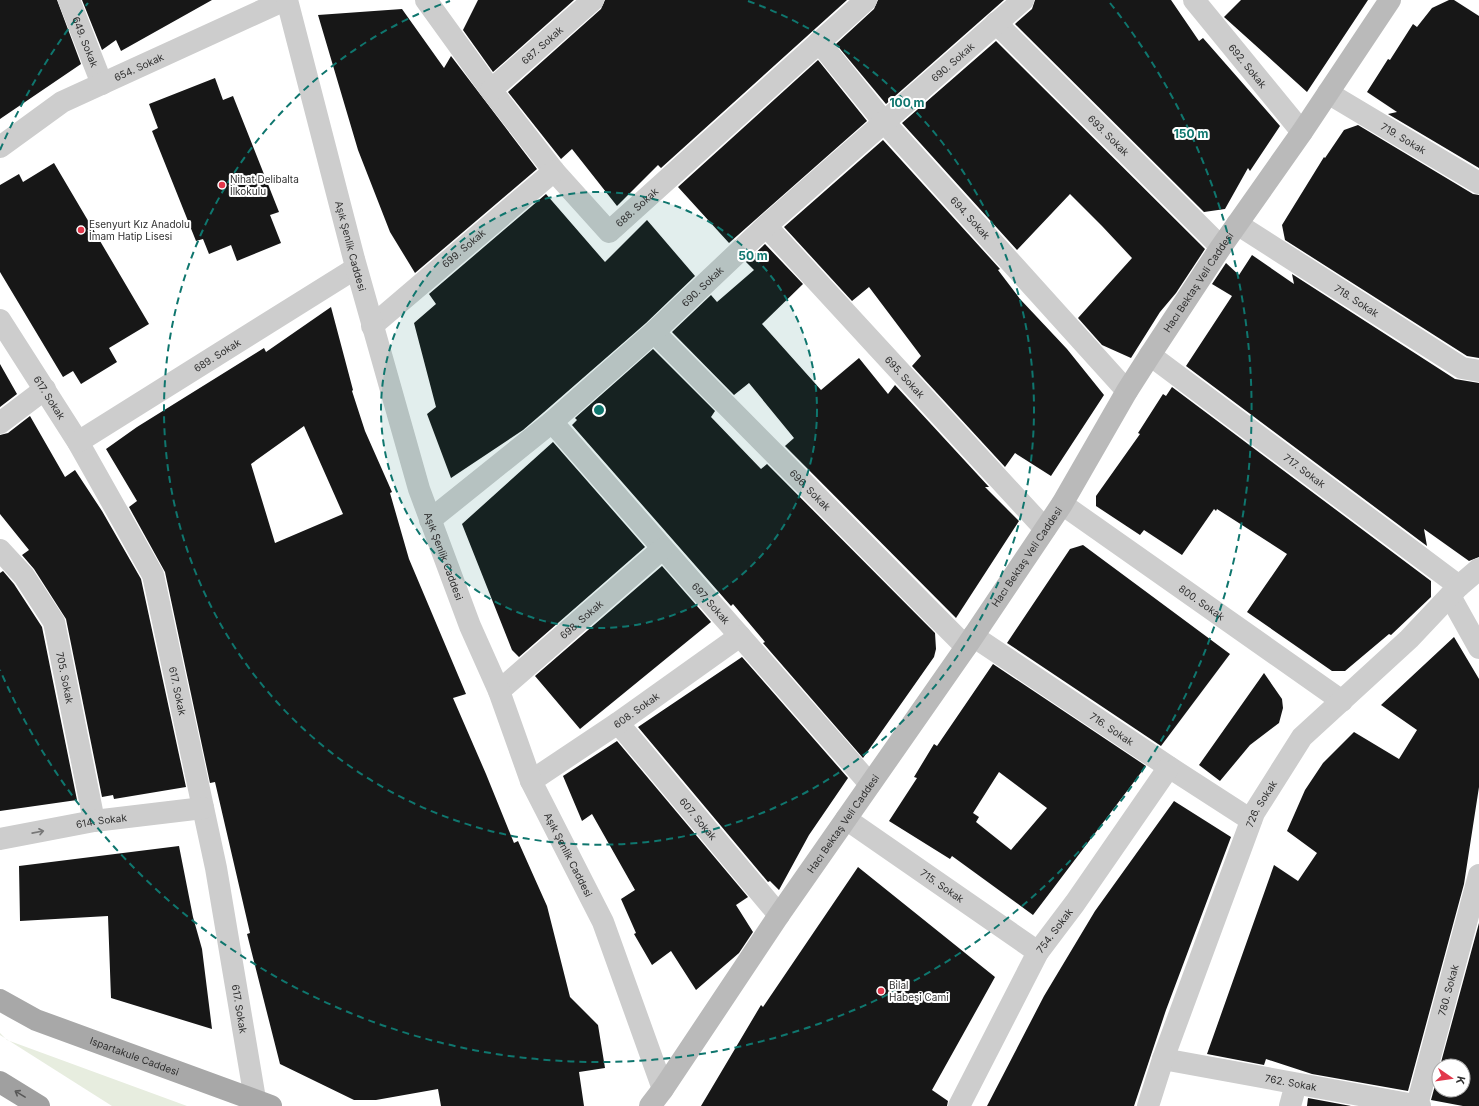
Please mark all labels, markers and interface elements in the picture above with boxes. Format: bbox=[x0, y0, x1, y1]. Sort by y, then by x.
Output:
street label: 649. Sokak bbox=[70, 15, 101, 69]
street label: 687. Sokak bbox=[519, 23, 566, 67]
street label: 690. Sokak bbox=[928, 40, 977, 84]
street label: 692. Sokak bbox=[1226, 41, 1270, 91]
street label: 654. Sokak bbox=[112, 50, 166, 83]
text: 100 m bbox=[889, 95, 925, 110]
street label: 693. Sokak bbox=[1086, 112, 1132, 159]
street label: 719. Sokak bbox=[1379, 120, 1429, 156]
text: 150 m bbox=[1174, 126, 1208, 141]
place label: Nihat Delibalta İlkokulu bbox=[230, 173, 299, 197]
marker: Nihat Delibalta İlkokulu bbox=[217, 180, 227, 190]
street label: 688. Sokak bbox=[613, 184, 661, 229]
street label: 694. Sokak bbox=[948, 194, 993, 242]
street label: Aşık Şenlik Caddesi bbox=[333, 199, 369, 292]
place label: Esenyurt Kız Anadolu İmam Hatip Lisesi bbox=[89, 218, 190, 242]
marker: Esenyurt Kız Anadolu İmam Hatip Lisesi bbox=[76, 225, 86, 235]
street label: 699. Sokak bbox=[439, 226, 488, 270]
street label: Hacı Bektaş Veli Caddesi bbox=[1161, 230, 1236, 334]
text: 50 m bbox=[738, 248, 768, 263]
street label: 690. Sokak bbox=[679, 263, 726, 309]
street label: 718. Sokak bbox=[1332, 282, 1382, 319]
street label: 689. Sokak bbox=[191, 336, 243, 374]
street label: 695. Sokak bbox=[883, 353, 928, 401]
street label: 617. Sokak bbox=[31, 373, 68, 422]
centre of rings bbox=[592, 403, 606, 417]
street label: 717. Sokak bbox=[1281, 451, 1328, 490]
street label: 696. Sokak bbox=[787, 467, 833, 513]
street label: Hacı Bektaş Veli Caddesi bbox=[989, 505, 1064, 609]
street label: Aşık Şenlik Caddesi bbox=[422, 510, 466, 602]
street label: 697. Sokak bbox=[690, 580, 733, 627]
street label: 800. Sokak bbox=[1177, 582, 1228, 623]
street label: 698. Sokak bbox=[557, 597, 606, 641]
street label: 705. Sokak bbox=[54, 651, 76, 705]
street label: 617. Sokak bbox=[167, 665, 189, 717]
street label: 608. Sokak bbox=[611, 689, 662, 730]
street label: 716. Sokak bbox=[1088, 710, 1137, 748]
street label: Hacı Bektaş Veli Caddesi bbox=[804, 772, 881, 875]
street label: 726. Sokak bbox=[1243, 778, 1279, 829]
street label: 607. Sokak bbox=[677, 795, 720, 843]
street label: Aşık Şenlik Caddesi bbox=[542, 810, 595, 899]
street label: 614. Sokak bbox=[75, 811, 128, 830]
one-way arrow bbox=[31, 828, 44, 836]
street label: 715. Sokak bbox=[918, 866, 967, 905]
street label: 754. Sokak bbox=[1034, 906, 1075, 955]
street label: 780. Sokak bbox=[1435, 963, 1461, 1017]
place label: Bilal Habeşi Cami bbox=[889, 979, 949, 1003]
street label: 617. Sokak bbox=[230, 983, 250, 1035]
marker: Bilal Habeşi Cami bbox=[876, 986, 886, 996]
street label: Ispartakule Caddesi bbox=[88, 1034, 181, 1078]
north arrow bbox=[1431, 1058, 1471, 1098]
street label: 762. Sokak bbox=[1264, 1072, 1318, 1093]
text: K bbox=[1453, 1075, 1468, 1086]
one-way arrow bbox=[15, 1090, 26, 1098]

